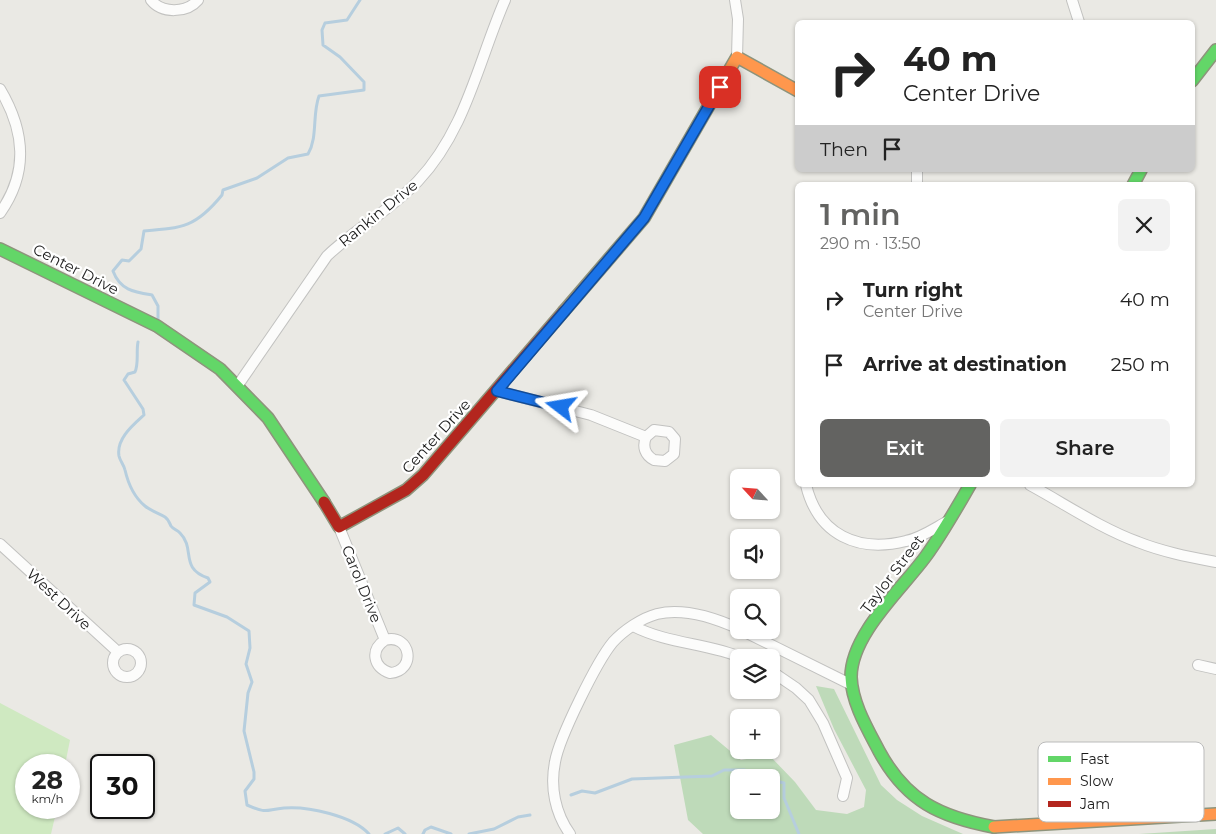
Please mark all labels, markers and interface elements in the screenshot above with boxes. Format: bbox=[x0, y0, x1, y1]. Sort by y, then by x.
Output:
text: 40 m bbox=[903, 37, 998, 80]
icon: right bbox=[820, 40, 885, 105]
pin bbox=[699, 66, 741, 108]
icon: arrive bbox=[706, 73, 734, 101]
text: Center Drive bbox=[903, 80, 1040, 107]
icon: arrive bbox=[878, 135, 906, 163]
text: Then bbox=[820, 138, 868, 161]
street label: Rankin Drive bbox=[335, 175, 421, 251]
text: 1 min bbox=[820, 196, 901, 233]
button: close bbox=[1118, 199, 1170, 251]
text: 290 m · 13:50 bbox=[820, 234, 921, 253]
street label: Center Drive bbox=[30, 239, 122, 299]
text: Turn right bbox=[863, 279, 963, 302]
icon: right bbox=[820, 286, 848, 314]
text: 40 m bbox=[1120, 288, 1170, 311]
text: Center Drive bbox=[863, 302, 963, 321]
icon: arrive bbox=[820, 351, 848, 379]
text: Arrive at destination bbox=[863, 353, 1067, 376]
text: 250 m bbox=[1111, 353, 1170, 376]
position arrow bbox=[534, 380, 586, 432]
street label: Center Drive bbox=[398, 395, 474, 477]
button: Exit bbox=[820, 419, 990, 477]
button: Share bbox=[1000, 419, 1170, 477]
north arrow bbox=[730, 469, 780, 519]
map controls bbox=[730, 469, 780, 819]
button: sound bbox=[730, 529, 780, 579]
street label: Taylor Street bbox=[856, 531, 928, 617]
street label: Carol Drive bbox=[338, 542, 386, 626]
street label: West Drive bbox=[23, 564, 95, 634]
button: search bbox=[730, 589, 780, 639]
button: layers bbox=[730, 649, 780, 699]
button: + bbox=[730, 709, 780, 759]
legend bbox=[1038, 742, 1204, 822]
text: Fast bbox=[1080, 750, 1110, 768]
speed limit sign: 30 bbox=[90, 754, 155, 819]
text: 28 bbox=[32, 765, 63, 795]
button: − bbox=[730, 769, 780, 819]
text: Slow bbox=[1080, 772, 1114, 790]
text: km/h bbox=[31, 791, 64, 806]
text: Jam bbox=[1079, 795, 1110, 813]

